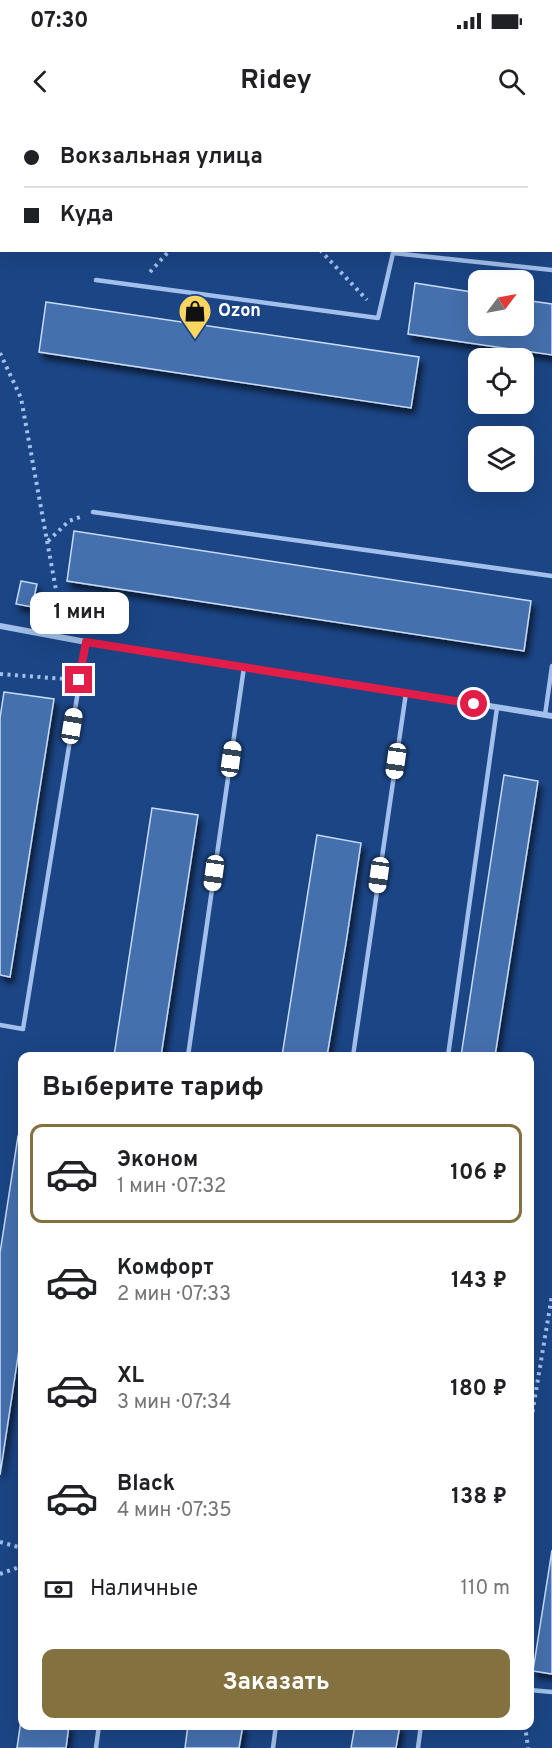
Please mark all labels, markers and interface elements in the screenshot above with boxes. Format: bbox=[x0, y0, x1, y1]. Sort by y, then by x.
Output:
text: 07:30 bbox=[30, 8, 89, 35]
text: Ridey bbox=[240, 64, 312, 98]
icon: back bbox=[24, 65, 57, 98]
icon: search bbox=[495, 65, 528, 98]
text: Вокзальная улица bbox=[60, 144, 263, 171]
text: Куда bbox=[60, 202, 114, 229]
north arrow bbox=[468, 270, 534, 336]
map controls bbox=[468, 270, 534, 492]
shop icon: Ozon bbox=[177, 293, 213, 340]
place label: Ozon bbox=[218, 300, 261, 323]
button: locate bbox=[468, 348, 534, 414]
button: layers bbox=[468, 426, 534, 492]
callout: 1 мин bbox=[29, 593, 128, 635]
text: 1 мин bbox=[54, 600, 105, 626]
route end bbox=[65, 666, 92, 693]
route start bbox=[460, 690, 487, 717]
car bbox=[60, 707, 84, 745]
car bbox=[220, 740, 242, 778]
car bbox=[385, 742, 407, 780]
car bbox=[203, 854, 225, 892]
car bbox=[368, 856, 390, 894]
text: Выберите тариф bbox=[42, 1071, 264, 1105]
icon: car bbox=[45, 1147, 99, 1201]
text: Эконом bbox=[117, 1147, 198, 1174]
text: 106 ₽ bbox=[450, 1160, 507, 1187]
text: 1 мин · 07:32 bbox=[117, 1174, 226, 1200]
icon: car bbox=[45, 1255, 99, 1309]
text: Комфорт bbox=[117, 1255, 214, 1282]
text: 143 ₽ bbox=[451, 1268, 507, 1295]
text: 2 мин · 07:33 bbox=[117, 1282, 231, 1308]
icon: car bbox=[45, 1363, 99, 1417]
text: XL bbox=[117, 1363, 144, 1390]
text: 180 ₽ bbox=[450, 1376, 507, 1403]
text: 3 мин · 07:34 bbox=[117, 1390, 231, 1416]
icon: car bbox=[45, 1471, 99, 1525]
text: Black bbox=[117, 1471, 175, 1498]
text: 138 ₽ bbox=[451, 1484, 507, 1511]
text: 4 мин · 07:35 bbox=[117, 1498, 232, 1524]
icon: cash bbox=[42, 1573, 75, 1606]
text: Наличные bbox=[90, 1576, 198, 1603]
text: 110 m bbox=[461, 1576, 510, 1602]
button: Заказать bbox=[42, 1649, 510, 1718]

